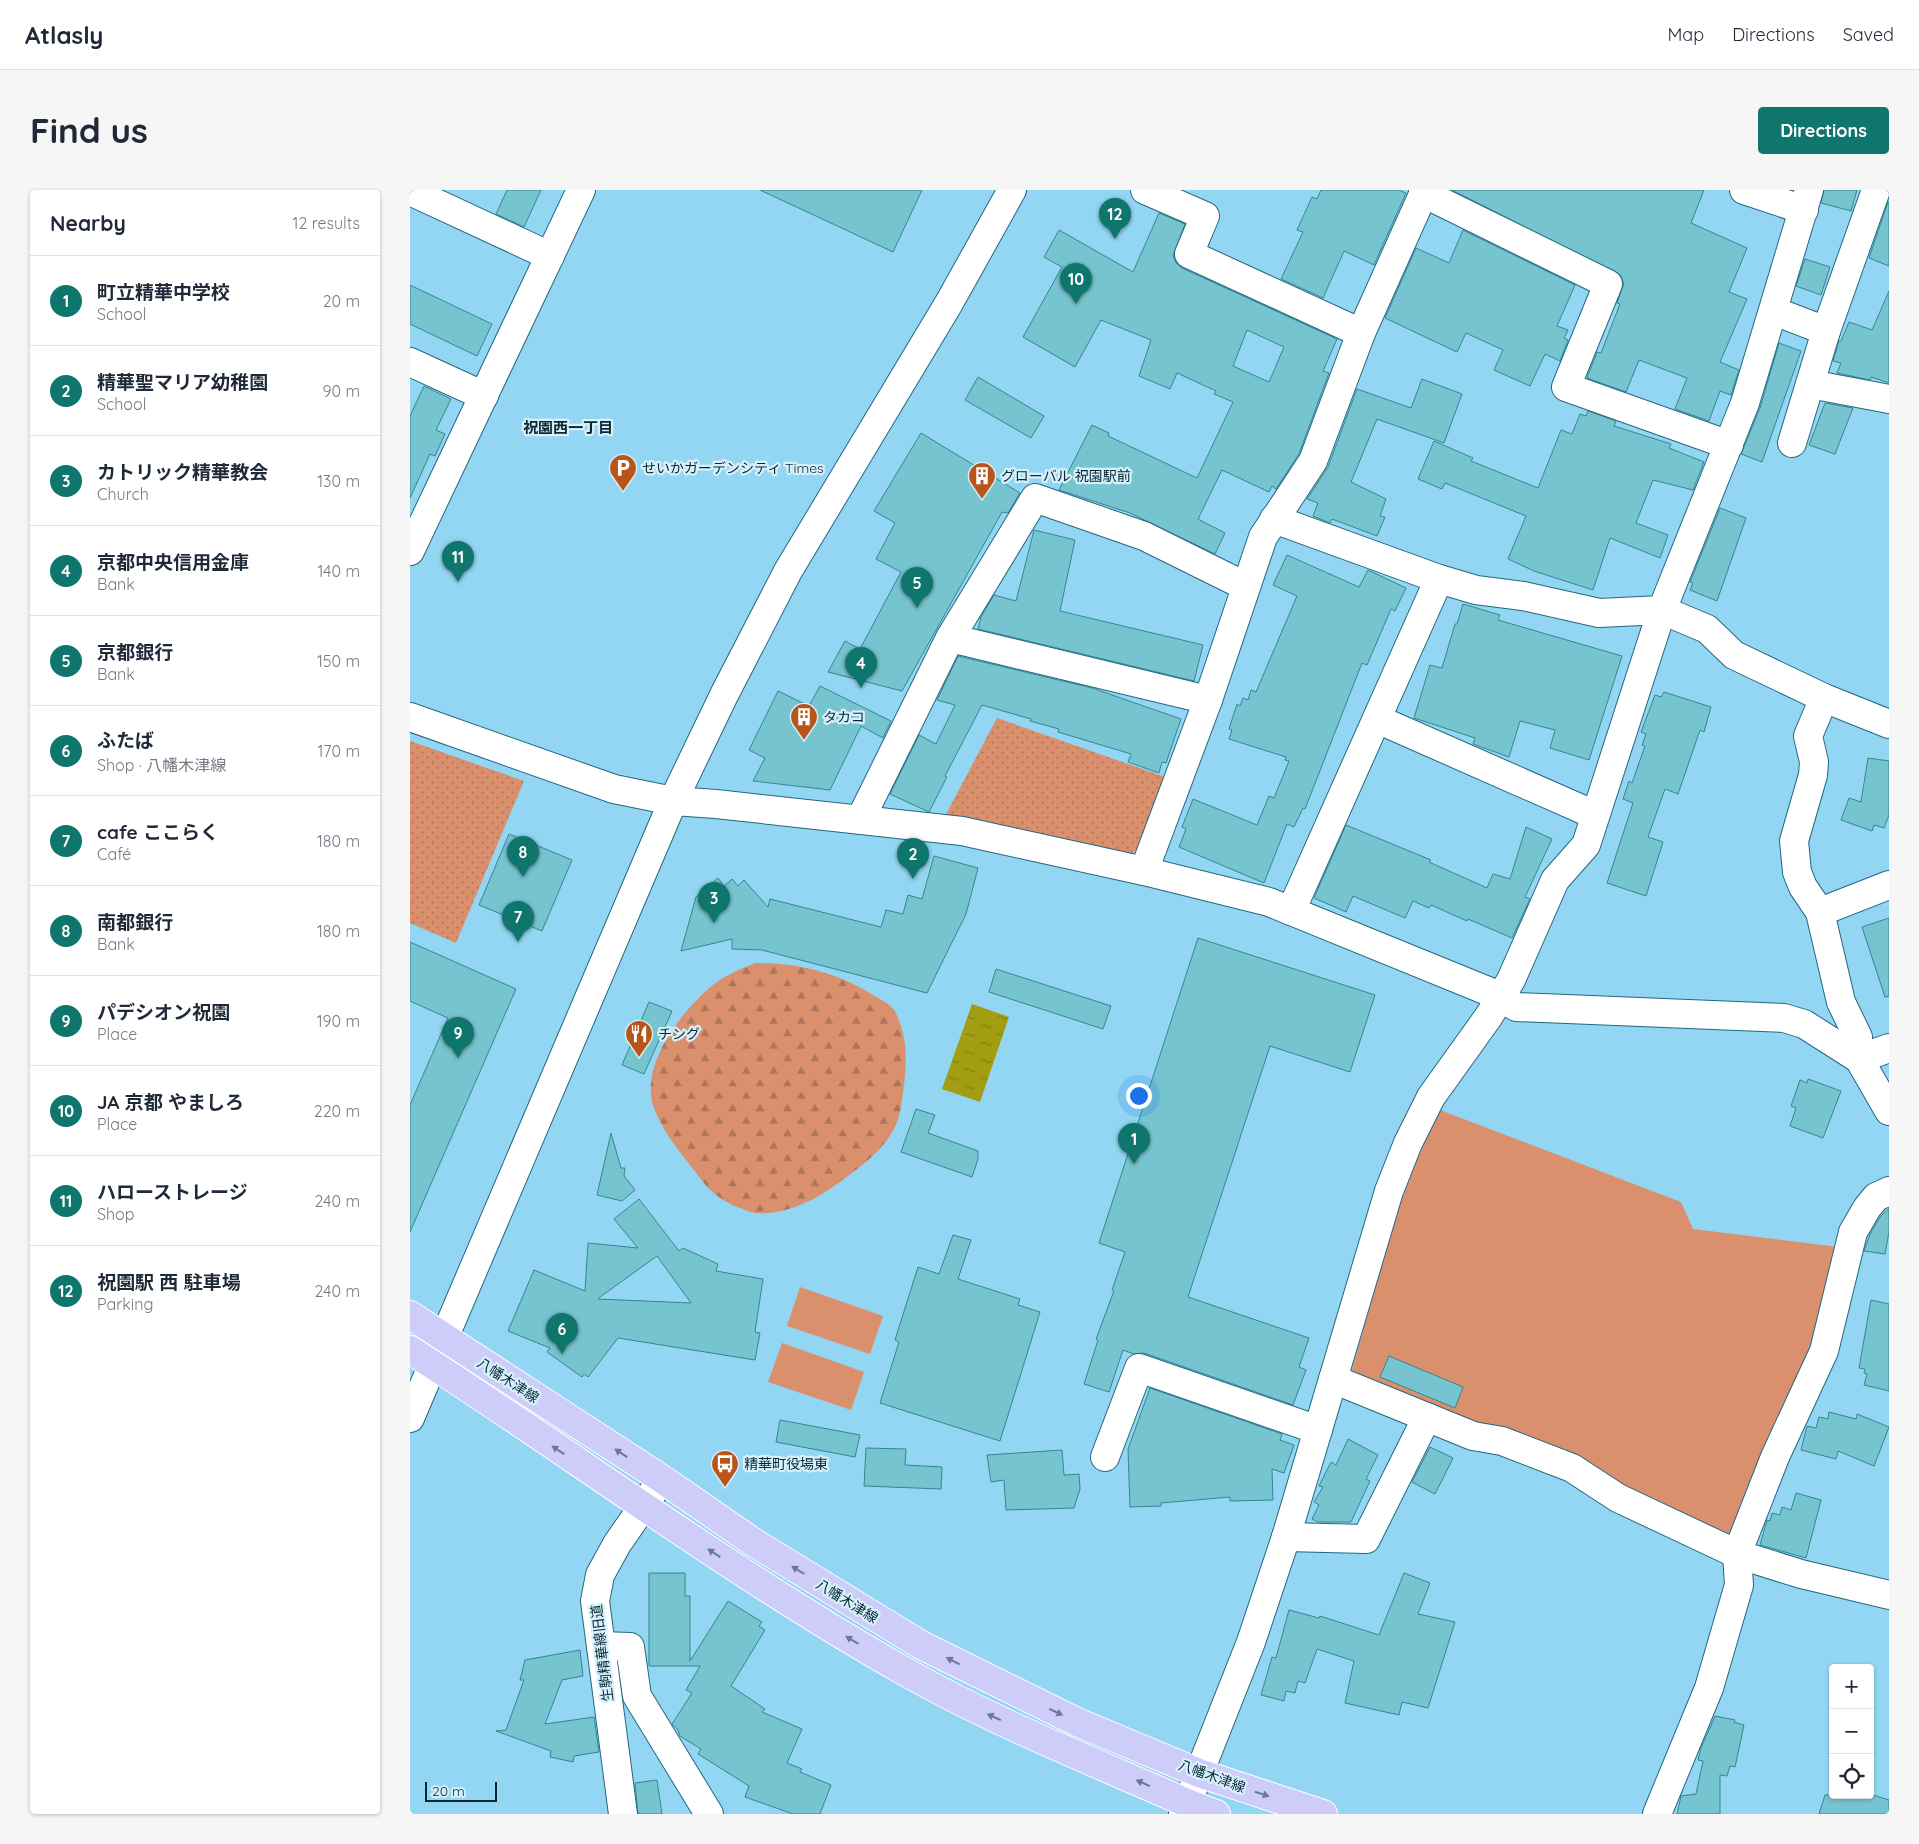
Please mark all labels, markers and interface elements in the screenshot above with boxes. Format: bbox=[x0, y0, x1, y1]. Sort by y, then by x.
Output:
text: Atlasly bbox=[25, 20, 103, 50]
text: Map bbox=[1667, 23, 1704, 46]
text: Directions bbox=[1732, 23, 1815, 46]
text: Saved bbox=[1843, 23, 1894, 46]
button: Directions bbox=[1758, 107, 1889, 154]
text: Find us bbox=[30, 108, 148, 152]
pin: 12 bbox=[1099, 198, 1131, 239]
text: Nearby bbox=[50, 210, 126, 236]
text: 12 results bbox=[293, 213, 360, 233]
pin: 10 bbox=[1060, 263, 1092, 304]
text: 町立精華中学校 bbox=[97, 280, 230, 304]
text: 1 bbox=[63, 291, 69, 311]
text: 20 m bbox=[323, 291, 360, 311]
text: School bbox=[97, 304, 146, 324]
text: 精華聖マリア幼稚園 bbox=[97, 370, 268, 394]
text: 2 bbox=[61, 381, 71, 401]
text: 90 m bbox=[323, 381, 360, 401]
text: School bbox=[97, 394, 146, 414]
district label: 祝園西一丁目 bbox=[523, 418, 613, 437]
parking icon: せいかガーデンシティ Times bbox=[608, 453, 638, 492]
place label: せいかガーデンシティ Times bbox=[642, 459, 824, 477]
text: カトリック精華教会 bbox=[97, 460, 268, 484]
building icon: グローバル 祝園駅前 bbox=[967, 461, 997, 500]
place label: グローバル 祝園駅前 bbox=[1001, 467, 1131, 485]
text: 3 bbox=[62, 471, 70, 491]
text: 130 m bbox=[317, 471, 360, 491]
text: Church bbox=[97, 484, 149, 504]
pin: 11 bbox=[442, 541, 474, 582]
text: 京都中央信用金庫 bbox=[97, 550, 249, 574]
text: 4 bbox=[61, 561, 71, 581]
text: 140 m bbox=[317, 561, 360, 581]
pin: 5 bbox=[901, 567, 933, 608]
text: Bank bbox=[97, 574, 135, 594]
text: 京都銀行 bbox=[97, 640, 173, 664]
pin: 4 bbox=[845, 647, 877, 688]
text: 5 bbox=[61, 651, 71, 671]
text: 150 m bbox=[317, 651, 360, 671]
text: Bank bbox=[97, 664, 135, 684]
building icon: タカコ bbox=[789, 702, 819, 741]
place label: タカコ bbox=[823, 708, 865, 726]
text: ふたば bbox=[97, 728, 154, 752]
text: 6 bbox=[62, 741, 70, 761]
text: 170 m bbox=[317, 741, 360, 761]
text: Shop · 八幡木津線 bbox=[97, 755, 226, 775]
text: cafe ここらく bbox=[97, 820, 219, 844]
text: 7 bbox=[62, 831, 70, 851]
text: 180 m bbox=[317, 831, 360, 851]
pin: 8 bbox=[507, 836, 539, 877]
pin: 2 bbox=[897, 838, 929, 879]
text: Café bbox=[97, 844, 131, 864]
pin: 3 bbox=[698, 882, 730, 923]
pin: 7 bbox=[502, 901, 534, 942]
text: 南都銀行 bbox=[97, 910, 173, 934]
text: 8 bbox=[62, 921, 70, 941]
text: 180 m bbox=[317, 921, 360, 941]
text: Bank bbox=[97, 934, 135, 954]
text: パデシオン祝園 bbox=[97, 1000, 230, 1024]
text: 9 bbox=[61, 1011, 71, 1031]
text: 190 m bbox=[317, 1011, 360, 1031]
pin: 9 bbox=[442, 1017, 474, 1058]
restaurant icon: チング bbox=[624, 1019, 654, 1058]
text: Place bbox=[97, 1024, 137, 1044]
place label: チング bbox=[658, 1025, 700, 1043]
your location bbox=[1126, 1083, 1152, 1109]
text: JA 京都 やましろ bbox=[97, 1090, 244, 1114]
text: 10 bbox=[58, 1101, 74, 1121]
text: 220 m bbox=[314, 1101, 360, 1121]
text: Place bbox=[97, 1114, 137, 1134]
pin: 1 bbox=[1118, 1123, 1150, 1164]
text: ハローストレージ bbox=[97, 1180, 248, 1204]
text: 11 bbox=[60, 1191, 72, 1211]
text: 240 m bbox=[314, 1191, 360, 1211]
text: Shop bbox=[97, 1204, 134, 1224]
text: 祝園駅 西 駐車場 bbox=[97, 1270, 241, 1294]
text: 12 bbox=[58, 1281, 74, 1301]
text: 240 m bbox=[314, 1281, 360, 1301]
text: Parking bbox=[97, 1294, 154, 1314]
pin: 6 bbox=[546, 1313, 578, 1354]
street label: 八幡木津線 bbox=[474, 1353, 542, 1407]
one-way arrow bbox=[551, 1445, 565, 1455]
one-way arrow bbox=[615, 1448, 628, 1458]
bus stop icon: 精華町役場東 bbox=[710, 1449, 740, 1488]
place label: 精華町役場東 bbox=[744, 1455, 828, 1473]
one-way arrow bbox=[708, 1548, 721, 1557]
one-way arrow bbox=[791, 1566, 804, 1575]
street label: 八幡木津線 bbox=[813, 1575, 881, 1627]
street label: 生駒精華線旧道 bbox=[587, 1603, 617, 1703]
one-way arrow bbox=[845, 1635, 858, 1644]
one-way arrow bbox=[945, 1657, 960, 1665]
map controls bbox=[1829, 1664, 1874, 1799]
button: + bbox=[1829, 1664, 1874, 1709]
one-way arrow bbox=[1049, 1708, 1063, 1716]
button: − bbox=[1829, 1709, 1874, 1754]
one-way arrow bbox=[987, 1713, 1001, 1721]
button: locate bbox=[1829, 1754, 1874, 1799]
street label: 八幡木津線 bbox=[1176, 1756, 1248, 1796]
scale bar bbox=[425, 1779, 498, 1802]
one-way arrow bbox=[1136, 1779, 1150, 1787]
text: 20 m bbox=[432, 1782, 465, 1800]
one-way arrow bbox=[1255, 1790, 1270, 1798]

